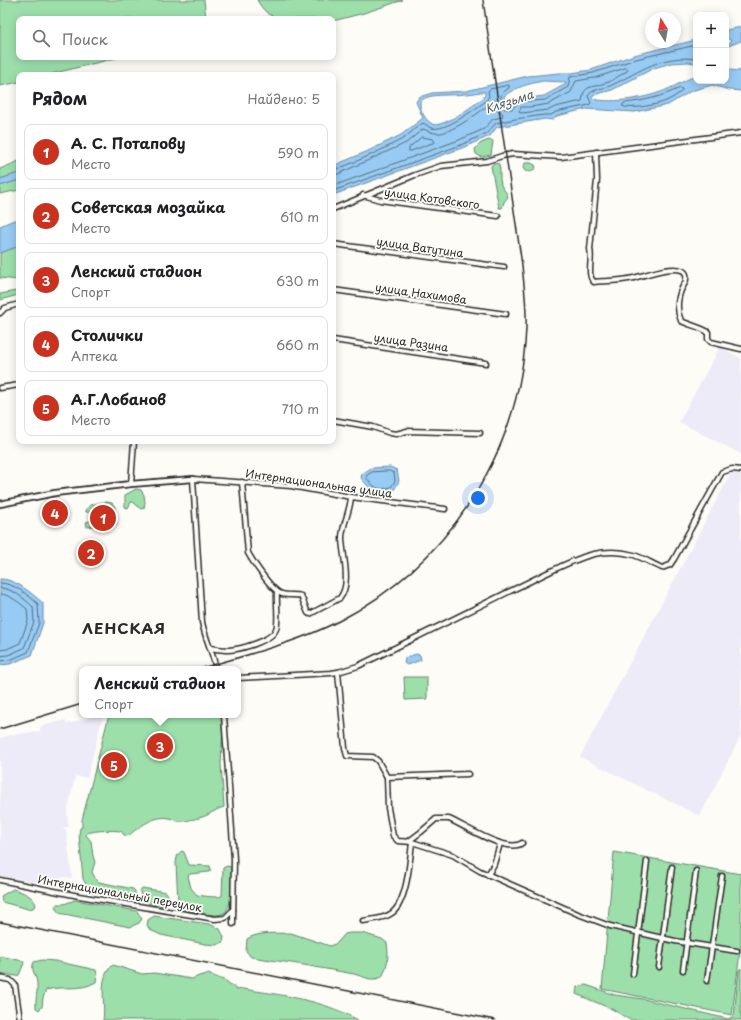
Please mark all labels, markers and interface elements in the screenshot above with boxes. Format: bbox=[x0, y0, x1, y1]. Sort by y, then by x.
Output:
north arrow bbox=[645, 12, 681, 48]
map controls bbox=[693, 12, 729, 84]
button: + bbox=[693, 12, 729, 48]
search box bbox=[16, 16, 336, 60]
icon: search bbox=[30, 27, 52, 49]
text: Поиск bbox=[62, 27, 108, 50]
button: − bbox=[693, 48, 729, 84]
text: Рядом bbox=[32, 85, 87, 111]
water label: Клязьма bbox=[483, 85, 536, 117]
text: Найдено: 5 bbox=[248, 89, 320, 108]
text: А. С. Потапову bbox=[71, 131, 185, 154]
text: 1 bbox=[43, 143, 49, 162]
text: 590 m bbox=[277, 143, 319, 162]
text: Место bbox=[71, 154, 111, 173]
street label: улица Котовского bbox=[383, 183, 481, 213]
text: Советская мозайка bbox=[71, 195, 225, 218]
text: 2 bbox=[41, 207, 51, 226]
text: 610 m bbox=[280, 207, 319, 226]
text: Место bbox=[71, 218, 111, 237]
street label: улица Ватутина bbox=[375, 232, 465, 262]
text: Ленский стадион bbox=[71, 259, 202, 282]
text: 3 bbox=[42, 271, 50, 290]
text: 630 m bbox=[276, 271, 319, 290]
street label: улица Нахимова bbox=[374, 278, 468, 308]
text: Спорт bbox=[71, 282, 110, 301]
text: Столички bbox=[71, 323, 143, 346]
street label: улица Разина bbox=[373, 328, 449, 356]
text: 4 bbox=[42, 335, 50, 354]
text: 660 m bbox=[276, 335, 319, 354]
text: Аптека bbox=[71, 346, 118, 365]
text: А.Г.Лобанов bbox=[71, 387, 166, 410]
text: 5 bbox=[42, 399, 50, 418]
text: 710 m bbox=[282, 399, 319, 418]
text: Место bbox=[71, 410, 111, 429]
street label: Интернациональная улица bbox=[245, 464, 394, 502]
your location bbox=[468, 488, 488, 508]
pin: 4 bbox=[42, 498, 68, 528]
pin: 1 bbox=[90, 503, 116, 533]
pin: 2 bbox=[78, 538, 104, 568]
district label: ЛЕНСКАЯ bbox=[82, 616, 166, 639]
popup bbox=[79, 666, 241, 718]
text: Ленский стадион bbox=[94, 671, 226, 694]
text: Спорт bbox=[94, 694, 133, 713]
pin: 3 bbox=[147, 731, 173, 761]
pin: 5 bbox=[101, 750, 127, 780]
street label: Интернациональный переулок bbox=[37, 870, 204, 916]

